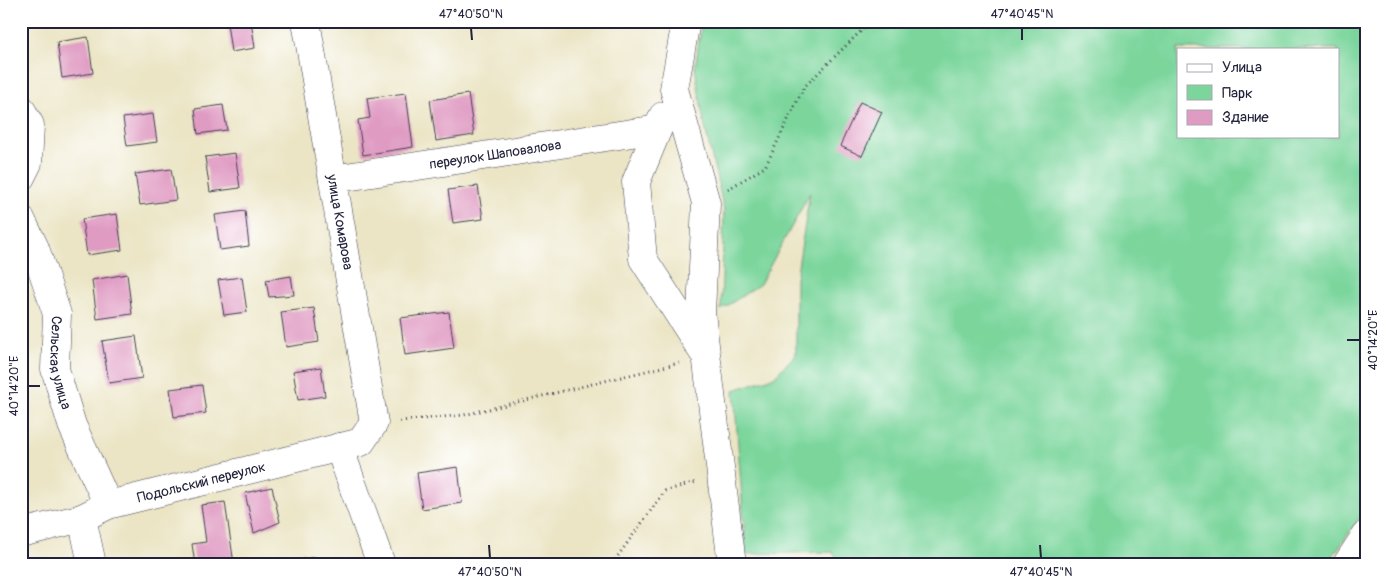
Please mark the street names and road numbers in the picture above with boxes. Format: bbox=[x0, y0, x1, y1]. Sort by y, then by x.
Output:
street label: переулок Шаповалова bbox=[428, 136, 562, 173]
street label: улица Комарова bbox=[323, 172, 357, 271]
street label: Сельская улица bbox=[46, 316, 75, 411]
street label: Подольский переулок bbox=[135, 458, 267, 506]

